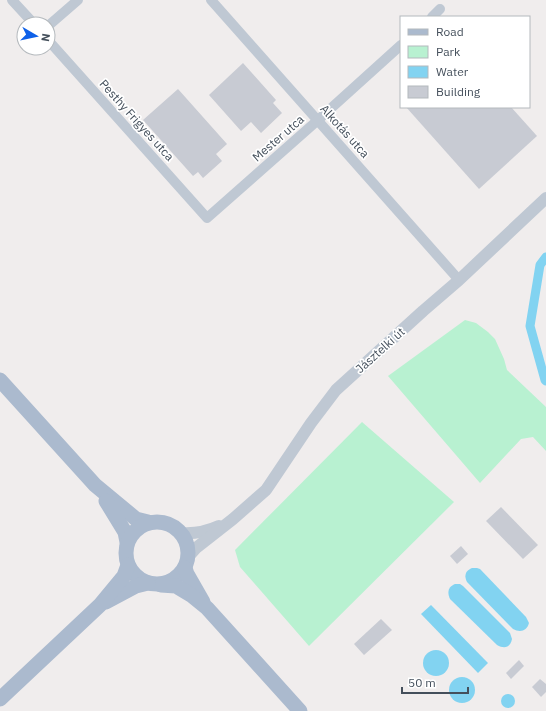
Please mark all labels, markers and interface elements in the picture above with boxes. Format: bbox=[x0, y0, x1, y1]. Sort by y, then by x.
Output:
north arrow bbox=[16, 16, 56, 56]
legend bbox=[400, 16, 530, 108]
text: Road bbox=[436, 24, 464, 39]
text: N bbox=[38, 33, 53, 43]
text: Park bbox=[436, 44, 461, 59]
text: Water bbox=[436, 64, 469, 79]
street label: Pesthy Frigyes utca bbox=[97, 76, 178, 164]
text: Building bbox=[436, 84, 481, 99]
street label: Alkotás utca bbox=[317, 101, 373, 161]
street label: Mester utca bbox=[249, 111, 307, 164]
street label: Jásztelki út bbox=[352, 324, 408, 376]
scale bar bbox=[402, 669, 468, 695]
text: 50 m bbox=[408, 675, 436, 690]

